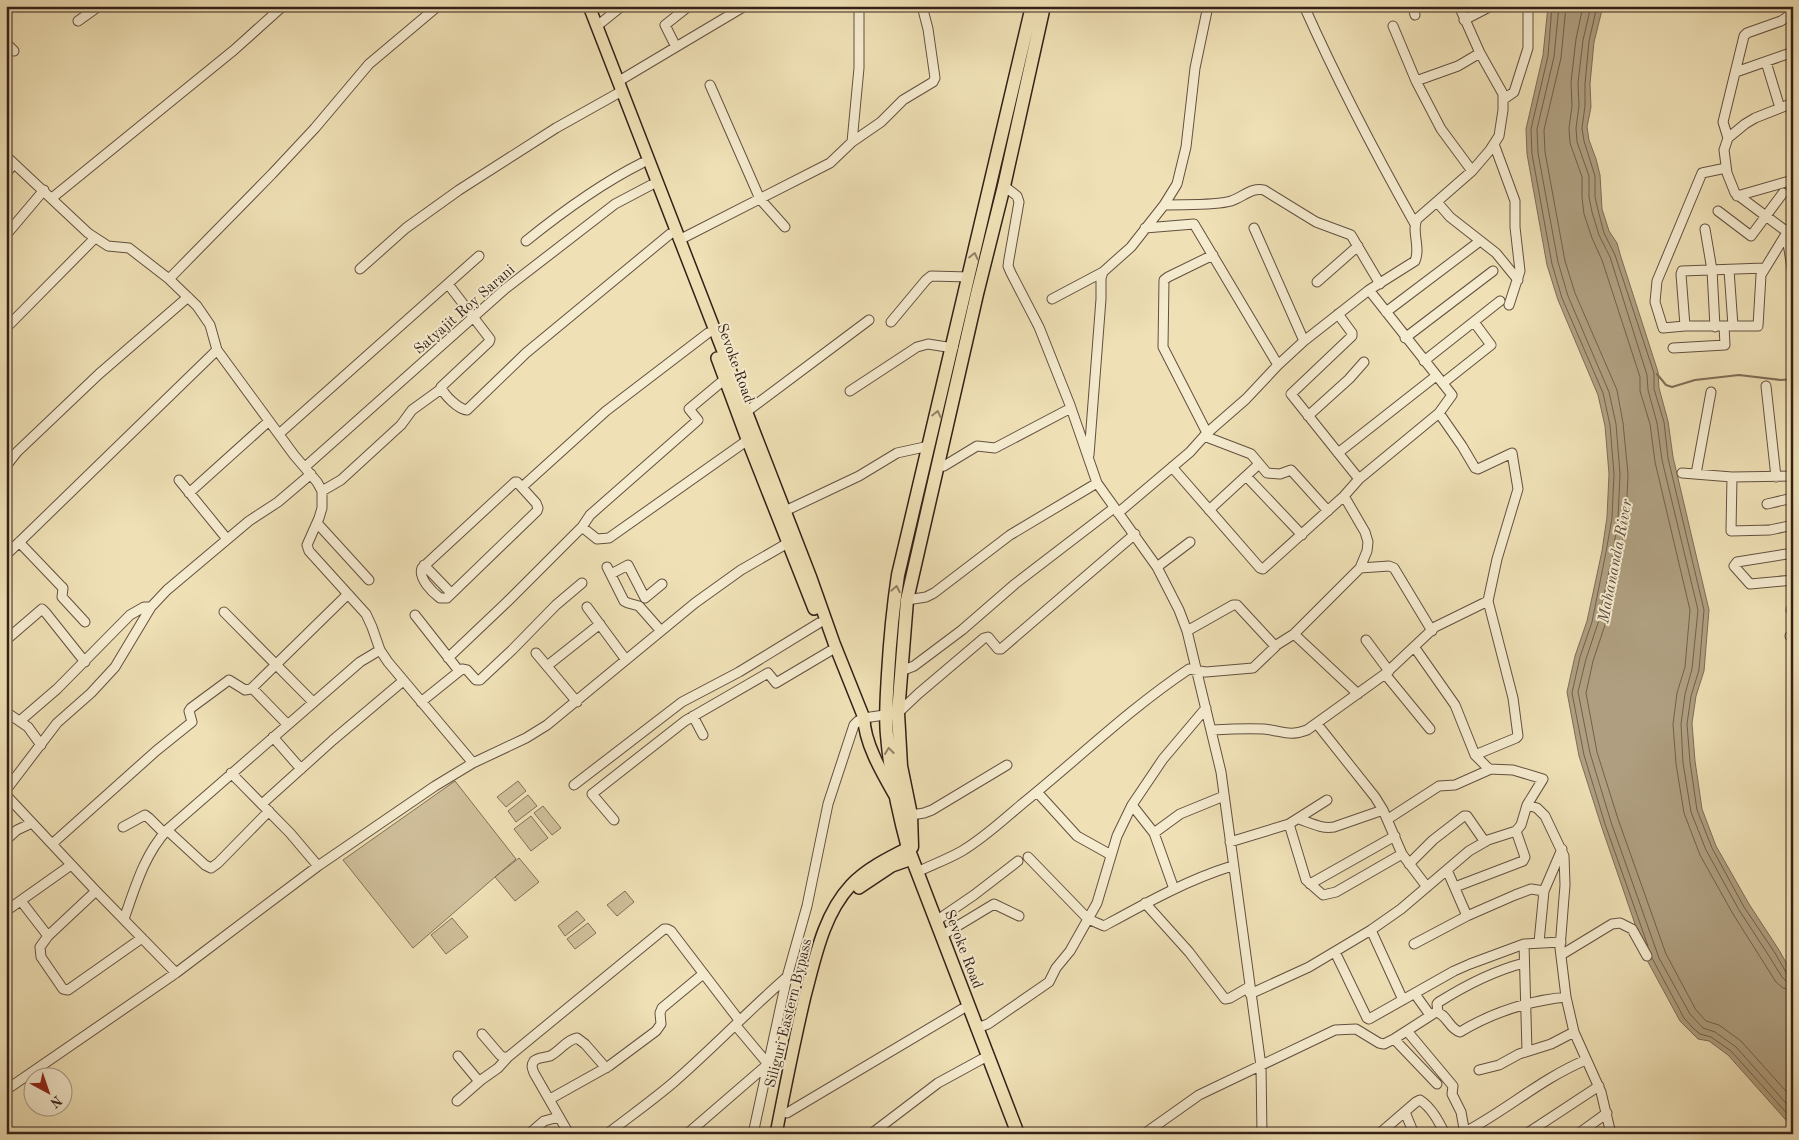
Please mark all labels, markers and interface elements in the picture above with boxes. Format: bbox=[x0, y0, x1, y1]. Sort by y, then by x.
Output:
one-way arrow bbox=[968, 251, 979, 260]
street label: Satyajit Roy Sarani bbox=[412, 263, 518, 358]
street label: Sevoke Road bbox=[713, 322, 756, 405]
one-way arrow bbox=[931, 409, 942, 418]
water label: Mahananda River bbox=[1596, 497, 1636, 626]
one-way arrow bbox=[890, 585, 901, 593]
one-way arrow bbox=[884, 746, 895, 754]
street label: Sevoke Road bbox=[941, 908, 985, 991]
street label: Siliguri Eastern Bypass bbox=[764, 937, 815, 1090]
north arrow bbox=[22, 1068, 72, 1118]
text: N bbox=[47, 1092, 64, 1110]

